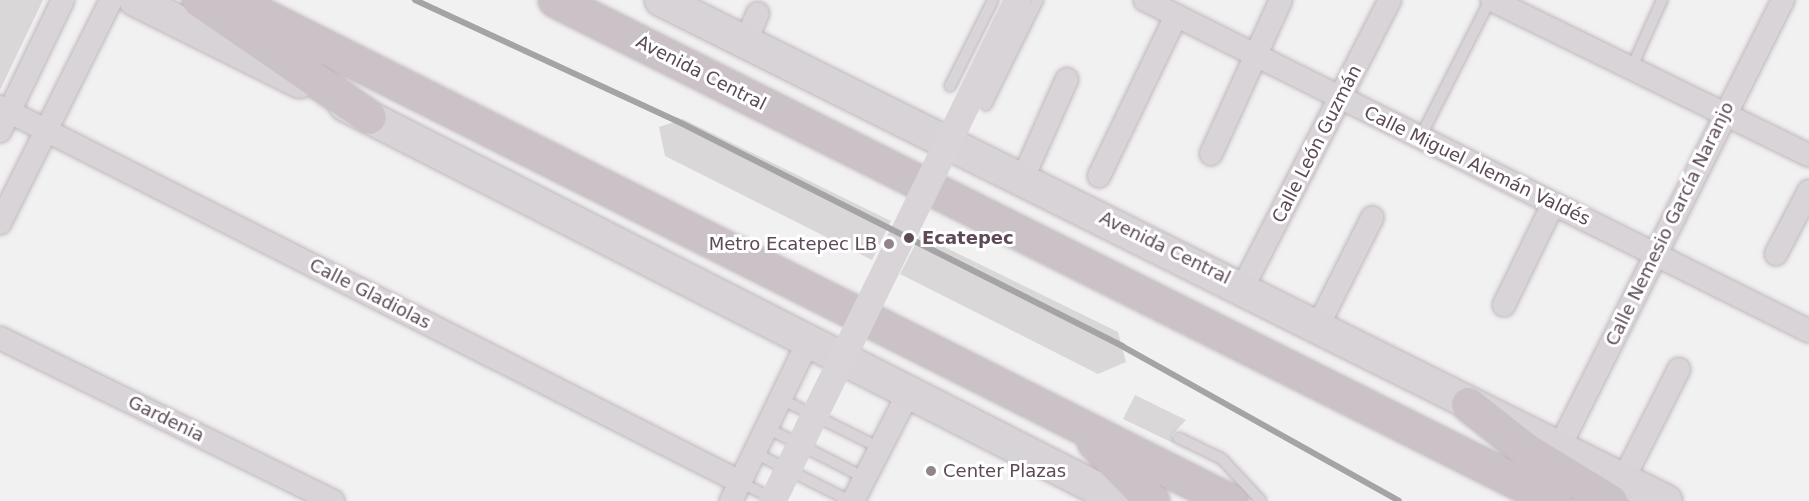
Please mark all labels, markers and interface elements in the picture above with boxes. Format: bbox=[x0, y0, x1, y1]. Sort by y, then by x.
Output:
street label: Avenida Central bbox=[632, 31, 770, 115]
street label: Calle León Guzmán bbox=[1268, 62, 1366, 226]
street label: Calle Nemesio García Naranjo bbox=[1601, 99, 1739, 349]
street label: Calle Miguel Alemán Valdés bbox=[1361, 102, 1593, 230]
street label: Avenida Central bbox=[1096, 207, 1234, 289]
place label: Ecatepec bbox=[922, 227, 1014, 249]
marker: Ecatepec bbox=[900, 229, 918, 247]
place label: Metro Ecatepec LB bbox=[709, 233, 877, 255]
marker: Metro Ecatepec LB bbox=[882, 237, 896, 251]
street label: Calle Gladiolas bbox=[306, 254, 434, 334]
street label: Gardenia bbox=[124, 391, 208, 447]
place label: Center Plazas bbox=[943, 460, 1066, 482]
marker: Center Plazas bbox=[924, 464, 938, 478]

